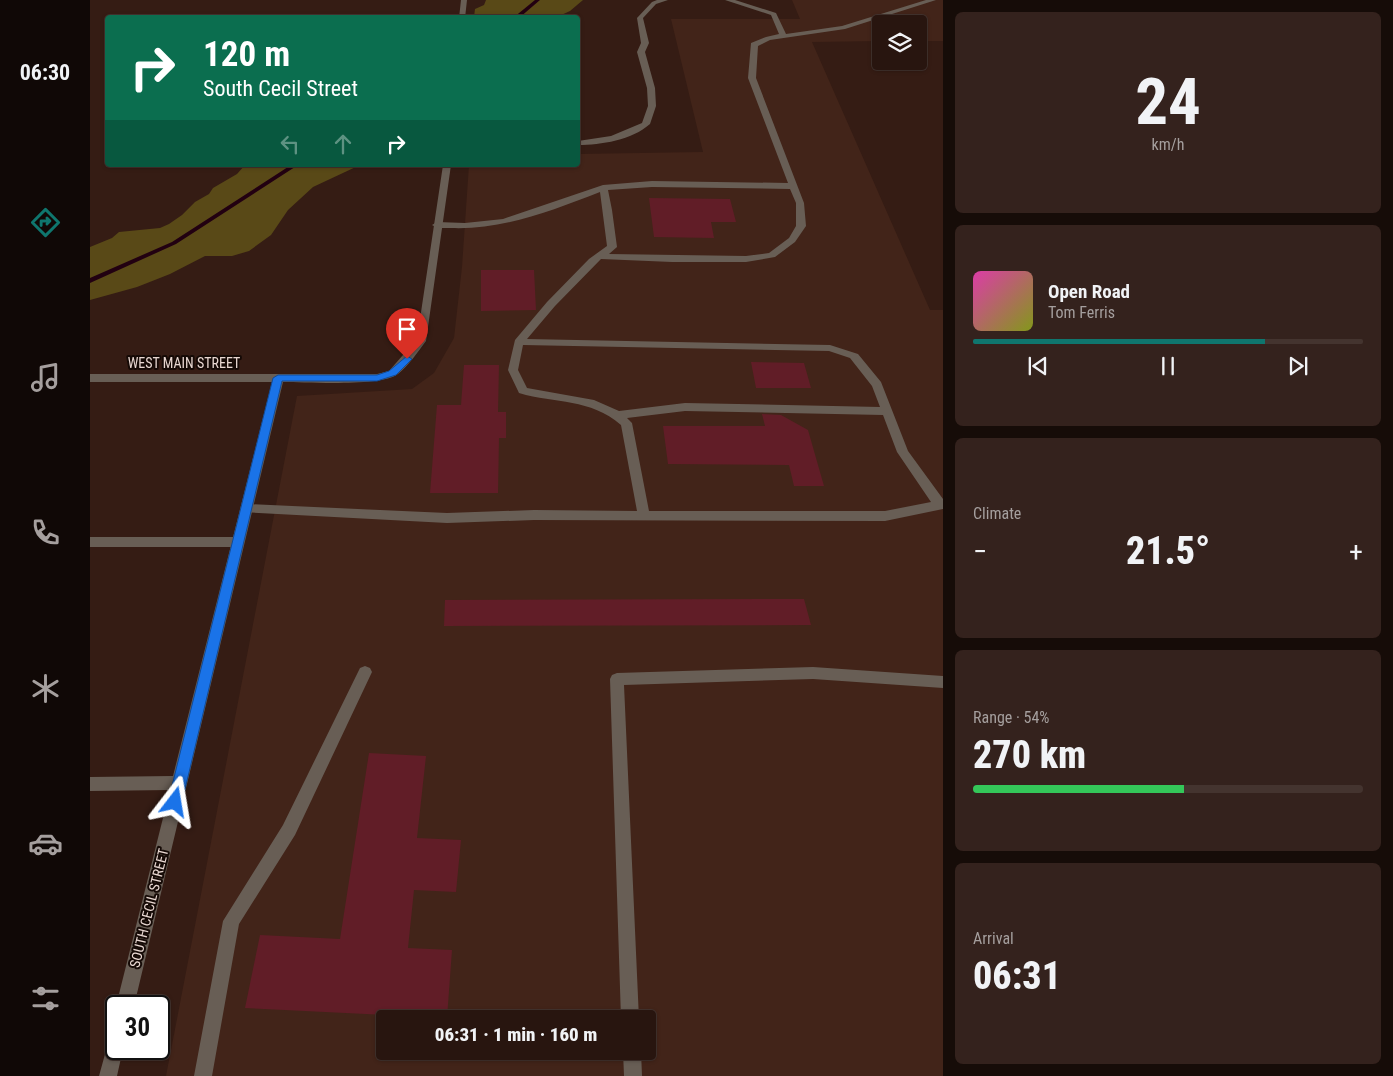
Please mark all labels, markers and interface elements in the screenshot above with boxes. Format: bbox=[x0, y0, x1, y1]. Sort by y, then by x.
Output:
map controls bbox=[872, 15, 927, 70]
button: layers bbox=[872, 15, 927, 70]
text: 120 m bbox=[203, 34, 290, 75]
icon: right bbox=[120, 35, 185, 100]
text: 06:30 bbox=[20, 60, 70, 85]
text: 24 bbox=[1135, 64, 1201, 140]
text: South Cecil Street bbox=[203, 76, 358, 101]
icon: left bbox=[276, 130, 304, 158]
icon: ahead bbox=[329, 130, 357, 158]
icon: right bbox=[382, 130, 410, 158]
text: km/h bbox=[1152, 135, 1184, 154]
icon: directions bbox=[28, 205, 63, 240]
text: Open Road bbox=[1048, 280, 1130, 303]
text: Tom Ferris bbox=[1048, 303, 1115, 322]
pin bbox=[386, 308, 428, 359]
icon: arrive bbox=[393, 315, 421, 343]
icon: previous bbox=[1024, 352, 1052, 380]
icon: pause bbox=[1154, 352, 1182, 380]
icon: next bbox=[1284, 352, 1312, 380]
street label: WEST MAIN STREET bbox=[128, 355, 240, 371]
icon: music bbox=[28, 360, 63, 395]
text: Climate bbox=[973, 504, 1021, 523]
icon: phone bbox=[28, 515, 63, 550]
text: 21.5° bbox=[1126, 529, 1210, 573]
text: − bbox=[973, 535, 987, 568]
text: + bbox=[1349, 535, 1363, 568]
icon: climate bbox=[28, 671, 63, 706]
text: Range · 54% bbox=[973, 708, 1049, 727]
text: 270 km bbox=[973, 733, 1086, 777]
position arrow bbox=[148, 775, 200, 827]
icon: car bbox=[28, 826, 63, 861]
street label: SOUTH CECIL STREET bbox=[126, 847, 172, 969]
text: Arrival bbox=[973, 929, 1014, 948]
text: 06:31 bbox=[973, 954, 1061, 998]
icon: filters bbox=[28, 981, 63, 1016]
speed limit sign: 30 bbox=[105, 995, 170, 1060]
text: 06:31 · 1 min · 160 m bbox=[435, 1023, 597, 1046]

